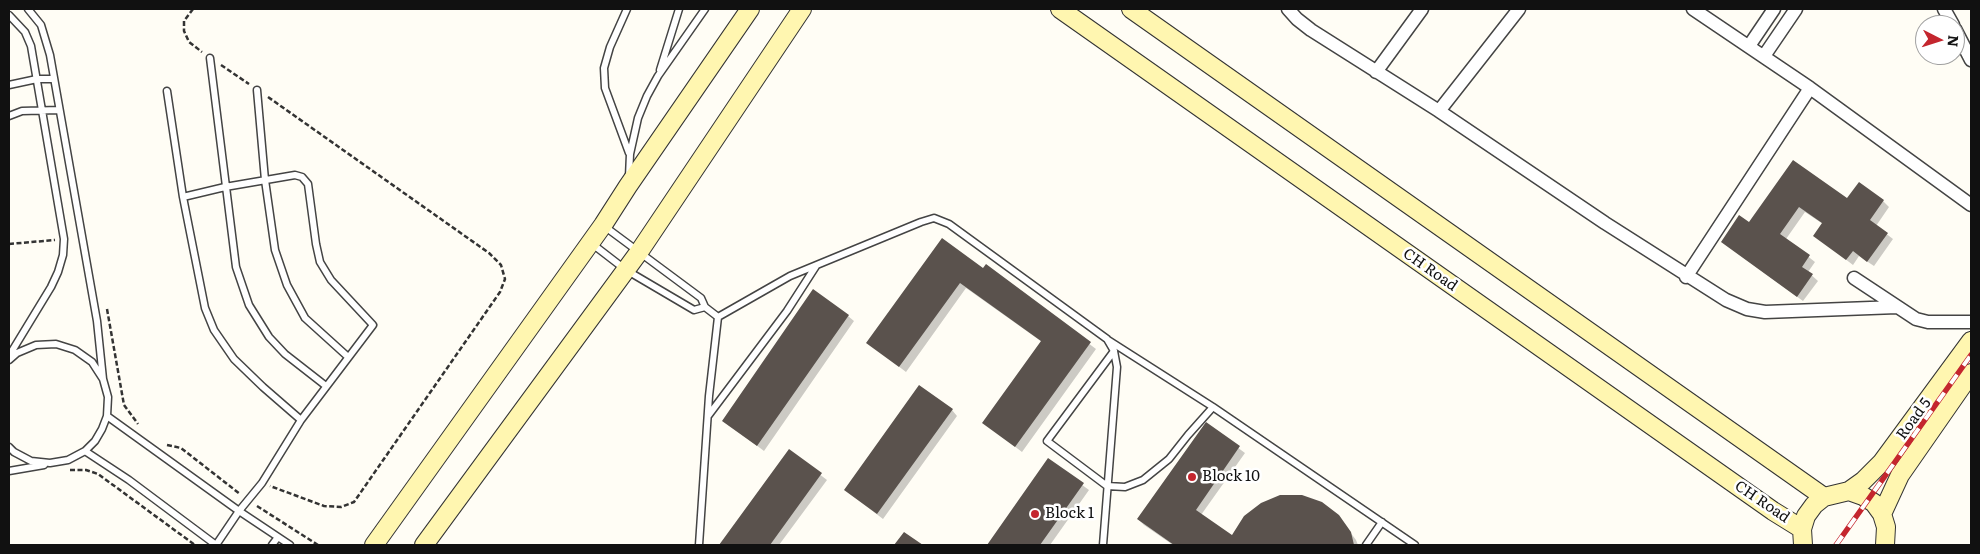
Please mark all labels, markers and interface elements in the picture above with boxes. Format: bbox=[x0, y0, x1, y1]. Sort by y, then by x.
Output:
north arrow bbox=[1915, 15, 1965, 65]
text: N bbox=[1943, 34, 1964, 48]
street label: CH Road bbox=[1399, 245, 1461, 295]
street label: Road 5 bbox=[1893, 395, 1935, 443]
place label: Block 10 bbox=[1202, 468, 1260, 486]
marker: Block 10 bbox=[1186, 471, 1198, 483]
street label: CH Road bbox=[1731, 477, 1793, 527]
place label: Block 1 bbox=[1045, 505, 1094, 523]
marker: Block 1 bbox=[1029, 508, 1041, 520]

